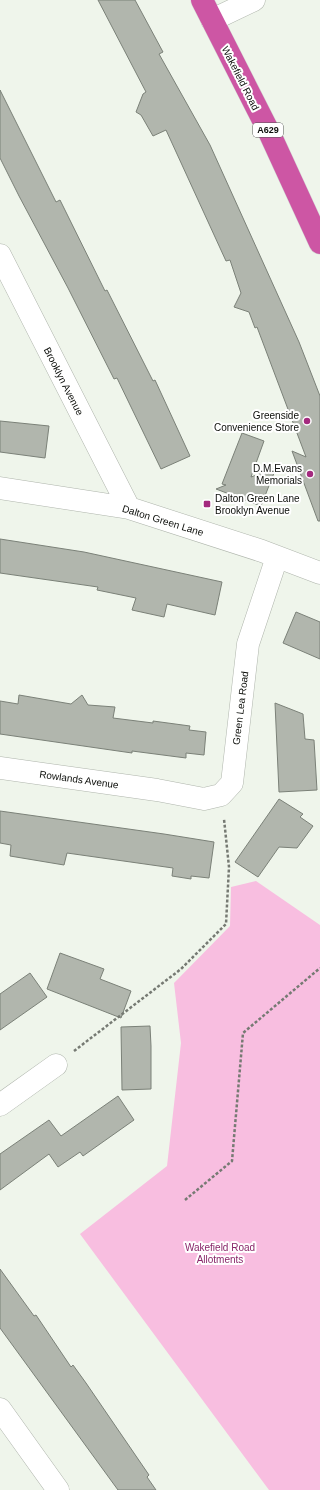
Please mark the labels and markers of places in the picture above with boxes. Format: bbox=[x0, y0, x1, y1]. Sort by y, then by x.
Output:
place label: Greenside Convenience Store bbox=[214, 410, 299, 433]
marker: Greenside Convenience Store bbox=[302, 416, 312, 426]
place label: D.M.Evans Memorials bbox=[253, 463, 302, 486]
marker: D.M.Evans Memorials bbox=[305, 469, 315, 479]
place label: Dalton Green Lane Brooklyn Avenue bbox=[215, 493, 300, 516]
marker: Dalton Green Lane Brooklyn Avenue bbox=[202, 499, 212, 509]

